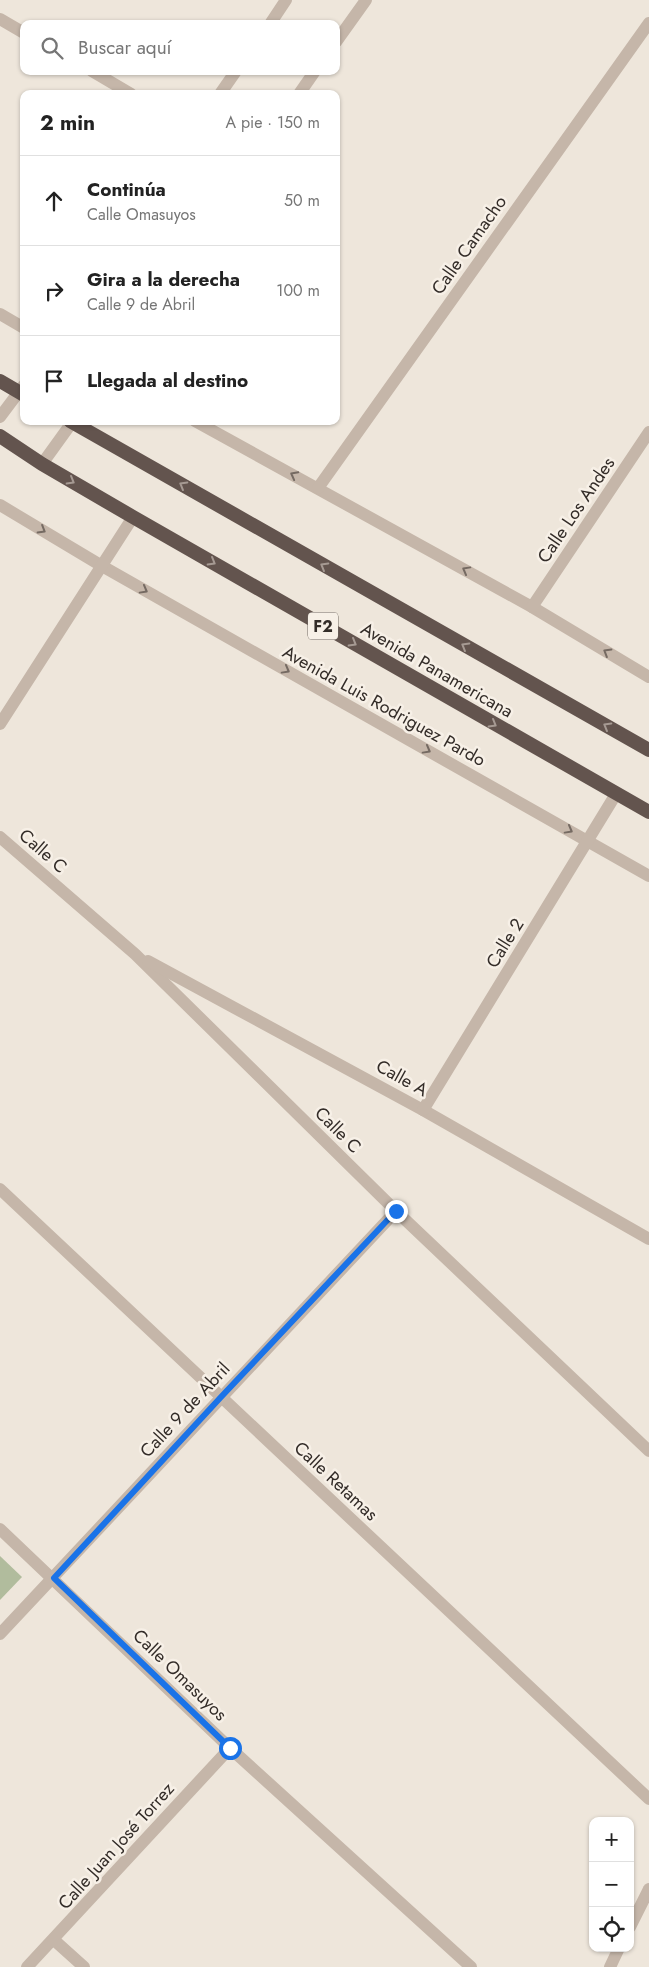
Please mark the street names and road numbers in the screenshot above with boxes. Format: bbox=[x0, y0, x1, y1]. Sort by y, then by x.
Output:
street label: Calle Camacho bbox=[425, 190, 513, 300]
street label: Calle Los Andes bbox=[531, 452, 621, 568]
road number: F2 bbox=[308, 612, 338, 640]
street label: Avenida Panamericana bbox=[356, 616, 518, 724]
street label: Avenida Luis Rodriguez Pardo bbox=[278, 639, 490, 773]
street label: Calle C bbox=[13, 823, 73, 879]
street label: Calle 2 bbox=[480, 913, 530, 973]
street label: Calle A bbox=[371, 1053, 433, 1103]
street label: Calle C bbox=[309, 1101, 367, 1159]
street label: Calle 9 de Abril bbox=[134, 1357, 236, 1463]
street label: Calle Retamas bbox=[288, 1435, 384, 1527]
street label: Calle Omasuyos bbox=[127, 1623, 233, 1727]
street label: Calle Juan José Torrez bbox=[52, 1776, 181, 1915]

